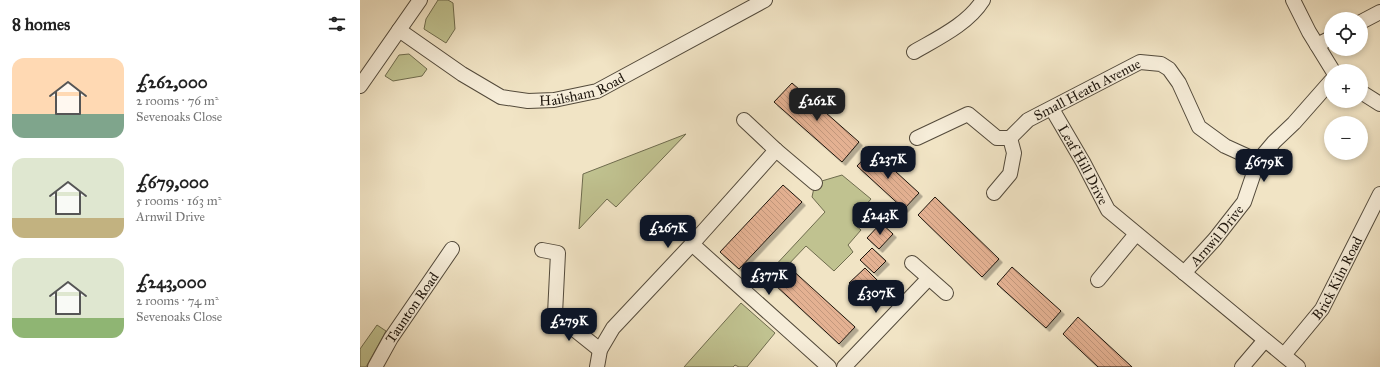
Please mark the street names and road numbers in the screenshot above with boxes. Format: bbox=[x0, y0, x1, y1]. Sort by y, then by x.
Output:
street label: Small Heath Avenue bbox=[1031, 55, 1144, 125]
street label: Hailsham Road bbox=[539, 70, 628, 110]
street label: Leaf Hill Drive bbox=[1054, 122, 1112, 208]
street label: Arnwil Drive bbox=[1186, 202, 1248, 270]
street label: Brick Kiln Road bbox=[1308, 234, 1366, 324]
street label: Taunton Road bbox=[382, 269, 443, 347]

